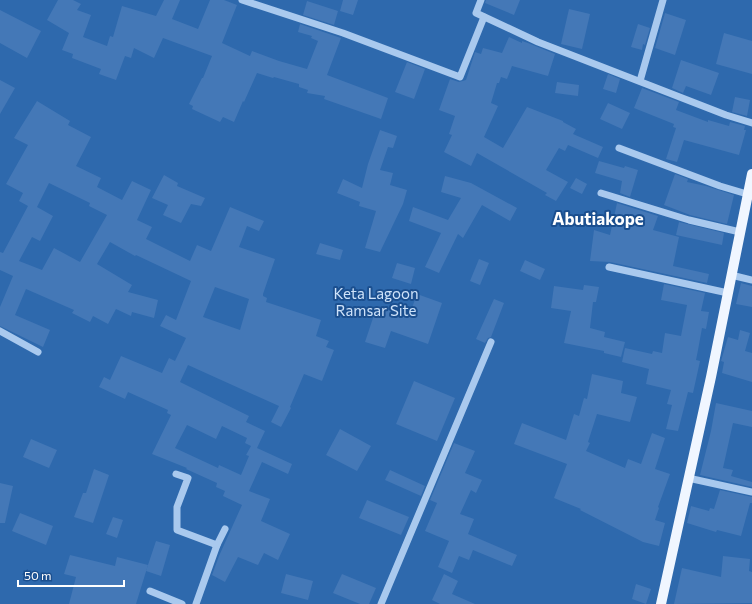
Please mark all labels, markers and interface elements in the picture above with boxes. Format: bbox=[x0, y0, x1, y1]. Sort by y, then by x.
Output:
district label: Abutiakope bbox=[552, 208, 644, 229]
park label: Keta Lagoon Ramsar Site bbox=[333, 284, 419, 319]
scale bar bbox=[18, 562, 124, 588]
text: 50 m bbox=[24, 568, 52, 582]

